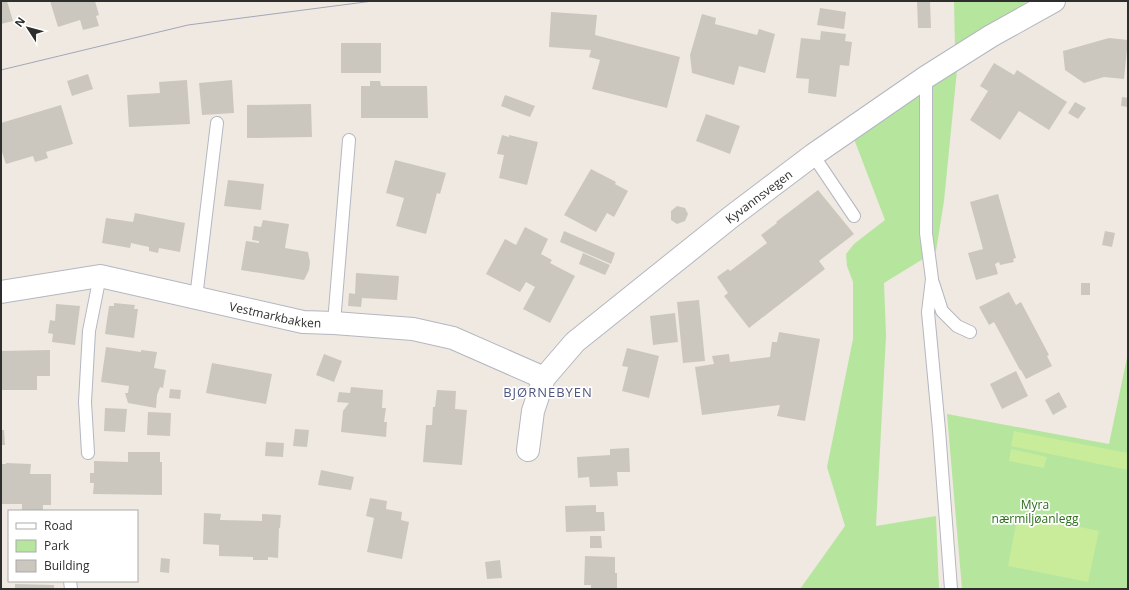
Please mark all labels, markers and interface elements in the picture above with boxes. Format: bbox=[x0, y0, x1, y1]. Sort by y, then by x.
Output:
north arrow bbox=[8, 8, 48, 48]
text: N bbox=[11, 14, 28, 30]
street label: Kyvannsvegen bbox=[721, 165, 795, 227]
street label: Vestmarkbakken bbox=[228, 297, 322, 331]
district label: BJØRNEBYEN bbox=[503, 383, 593, 401]
park label: Myra nærmiljøanlegg bbox=[992, 496, 1079, 527]
legend bbox=[8, 510, 138, 582]
text: Road bbox=[44, 517, 73, 534]
text: Park bbox=[44, 537, 70, 554]
text: Building bbox=[44, 557, 90, 574]

